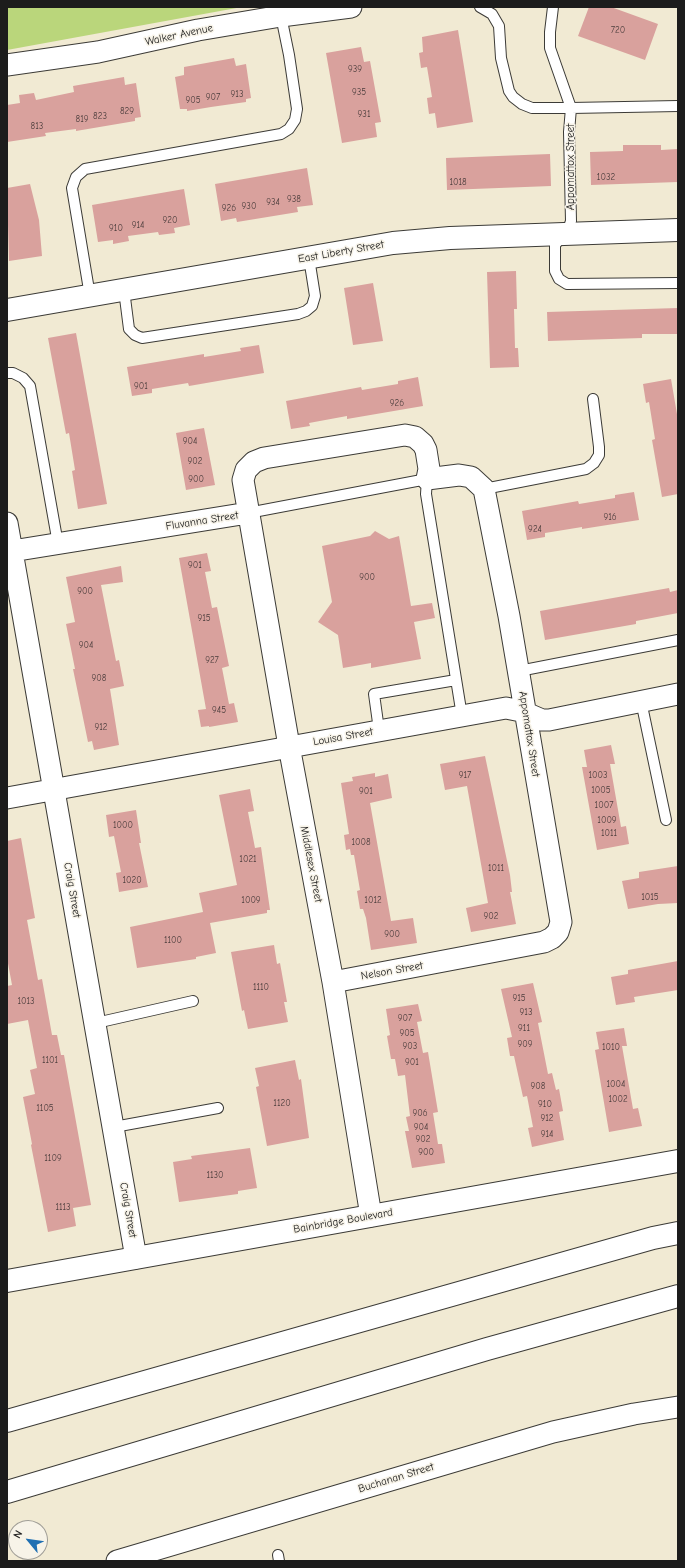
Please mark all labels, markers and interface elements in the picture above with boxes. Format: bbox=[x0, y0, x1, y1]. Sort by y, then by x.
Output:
street label: Walker Avenue bbox=[144, 21, 214, 49]
house number: 720 bbox=[611, 25, 625, 35]
house number: 939 bbox=[348, 64, 362, 74]
house number: 935 bbox=[352, 87, 366, 97]
house number: 913 bbox=[231, 89, 243, 99]
house number: 907 bbox=[206, 92, 220, 102]
house number: 905 bbox=[185, 95, 201, 105]
house number: 829 bbox=[120, 106, 134, 116]
house number: 931 bbox=[358, 109, 370, 119]
house number: 823 bbox=[93, 111, 107, 121]
house number: 819 bbox=[76, 114, 88, 124]
house number: 813 bbox=[31, 121, 43, 131]
street label: Appomattox Street bbox=[564, 124, 578, 210]
house number: 1032 bbox=[597, 172, 615, 182]
house number: 1018 bbox=[449, 177, 467, 187]
house number: 938 bbox=[287, 194, 301, 204]
house number: 934 bbox=[266, 197, 280, 207]
house number: 930 bbox=[242, 201, 256, 211]
house number: 926 bbox=[222, 203, 236, 213]
house number: 920 bbox=[163, 215, 177, 225]
house number: 914 bbox=[132, 220, 144, 230]
house number: 910 bbox=[109, 223, 123, 233]
street label: East Liberty Street bbox=[297, 238, 385, 266]
house number: 901 bbox=[134, 381, 148, 391]
house number: 926 bbox=[390, 398, 404, 408]
house number: 904 bbox=[183, 436, 197, 446]
house number: 902 bbox=[188, 456, 202, 466]
house number: 900 bbox=[188, 474, 204, 484]
street label: Fluvanna Street bbox=[165, 509, 239, 533]
house number: 916 bbox=[603, 512, 617, 522]
house number: 924 bbox=[528, 524, 542, 534]
house number: 901 bbox=[188, 560, 202, 570]
house number: 900 bbox=[359, 572, 375, 582]
house number: 900 bbox=[77, 586, 93, 596]
house number: 915 bbox=[197, 613, 211, 623]
house number: 904 bbox=[79, 640, 93, 650]
house number: 927 bbox=[205, 655, 219, 665]
house number: 908 bbox=[92, 673, 106, 683]
street label: Appomattox Street bbox=[516, 690, 542, 778]
house number: 945 bbox=[212, 705, 226, 715]
house number: 912 bbox=[94, 722, 108, 732]
street label: Louisa Street bbox=[312, 725, 374, 749]
house number: 917 bbox=[459, 770, 471, 780]
house number: 1003 bbox=[588, 770, 608, 780]
house number: 1005 bbox=[591, 785, 611, 795]
house number: 901 bbox=[359, 786, 373, 796]
house number: 1007 bbox=[595, 800, 613, 810]
house number: 1009 bbox=[597, 815, 617, 825]
house number: 1000 bbox=[113, 820, 133, 830]
street label: Middlesex Street bbox=[297, 825, 325, 903]
house number: 1011 bbox=[601, 828, 617, 838]
house number: 1008 bbox=[351, 837, 371, 847]
house number: 1021 bbox=[239, 854, 257, 864]
street label: Craig Street bbox=[61, 861, 83, 919]
house number: 1011 bbox=[488, 863, 504, 873]
house number: 1020 bbox=[122, 875, 142, 885]
house number: 1015 bbox=[641, 892, 659, 902]
house number: 1009 bbox=[241, 895, 261, 905]
house number: 1012 bbox=[364, 895, 382, 905]
house number: 902 bbox=[484, 911, 498, 921]
house number: 900 bbox=[384, 929, 400, 939]
house number: 1100 bbox=[164, 935, 182, 945]
street label: Nelson Street bbox=[360, 959, 424, 983]
house number: 1110 bbox=[253, 982, 269, 992]
house number: 915 bbox=[512, 993, 526, 1003]
house number: 1013 bbox=[17, 996, 35, 1006]
house number: 913 bbox=[520, 1007, 532, 1017]
house number: 907 bbox=[398, 1013, 412, 1023]
house number: 911 bbox=[518, 1023, 530, 1033]
house number: 905 bbox=[399, 1028, 415, 1038]
house number: 909 bbox=[517, 1039, 533, 1049]
house number: 903 bbox=[403, 1041, 417, 1051]
house number: 1010 bbox=[602, 1042, 620, 1052]
house number: 1101 bbox=[42, 1055, 58, 1065]
house number: 901 bbox=[405, 1057, 419, 1067]
house number: 1004 bbox=[607, 1079, 625, 1089]
house number: 908 bbox=[531, 1081, 545, 1091]
house number: 1002 bbox=[608, 1094, 628, 1104]
house number: 1120 bbox=[273, 1098, 291, 1108]
house number: 910 bbox=[538, 1099, 552, 1109]
house number: 1105 bbox=[36, 1103, 54, 1113]
house number: 906 bbox=[412, 1108, 428, 1118]
house number: 912 bbox=[540, 1113, 554, 1123]
house number: 904 bbox=[414, 1122, 428, 1132]
house number: 914 bbox=[541, 1129, 553, 1139]
house number: 902 bbox=[416, 1134, 430, 1144]
house number: 900 bbox=[418, 1147, 434, 1157]
house number: 1109 bbox=[44, 1153, 62, 1163]
house number: 1130 bbox=[206, 1170, 224, 1180]
street label: Craig Street bbox=[117, 1181, 139, 1239]
house number: 1113 bbox=[55, 1202, 71, 1212]
street label: Bainbridge Boulevard bbox=[292, 1206, 394, 1236]
street label: Buchanan Street bbox=[357, 1460, 435, 1496]
north arrow bbox=[8, 1520, 48, 1560]
text: N bbox=[11, 1528, 25, 1541]

